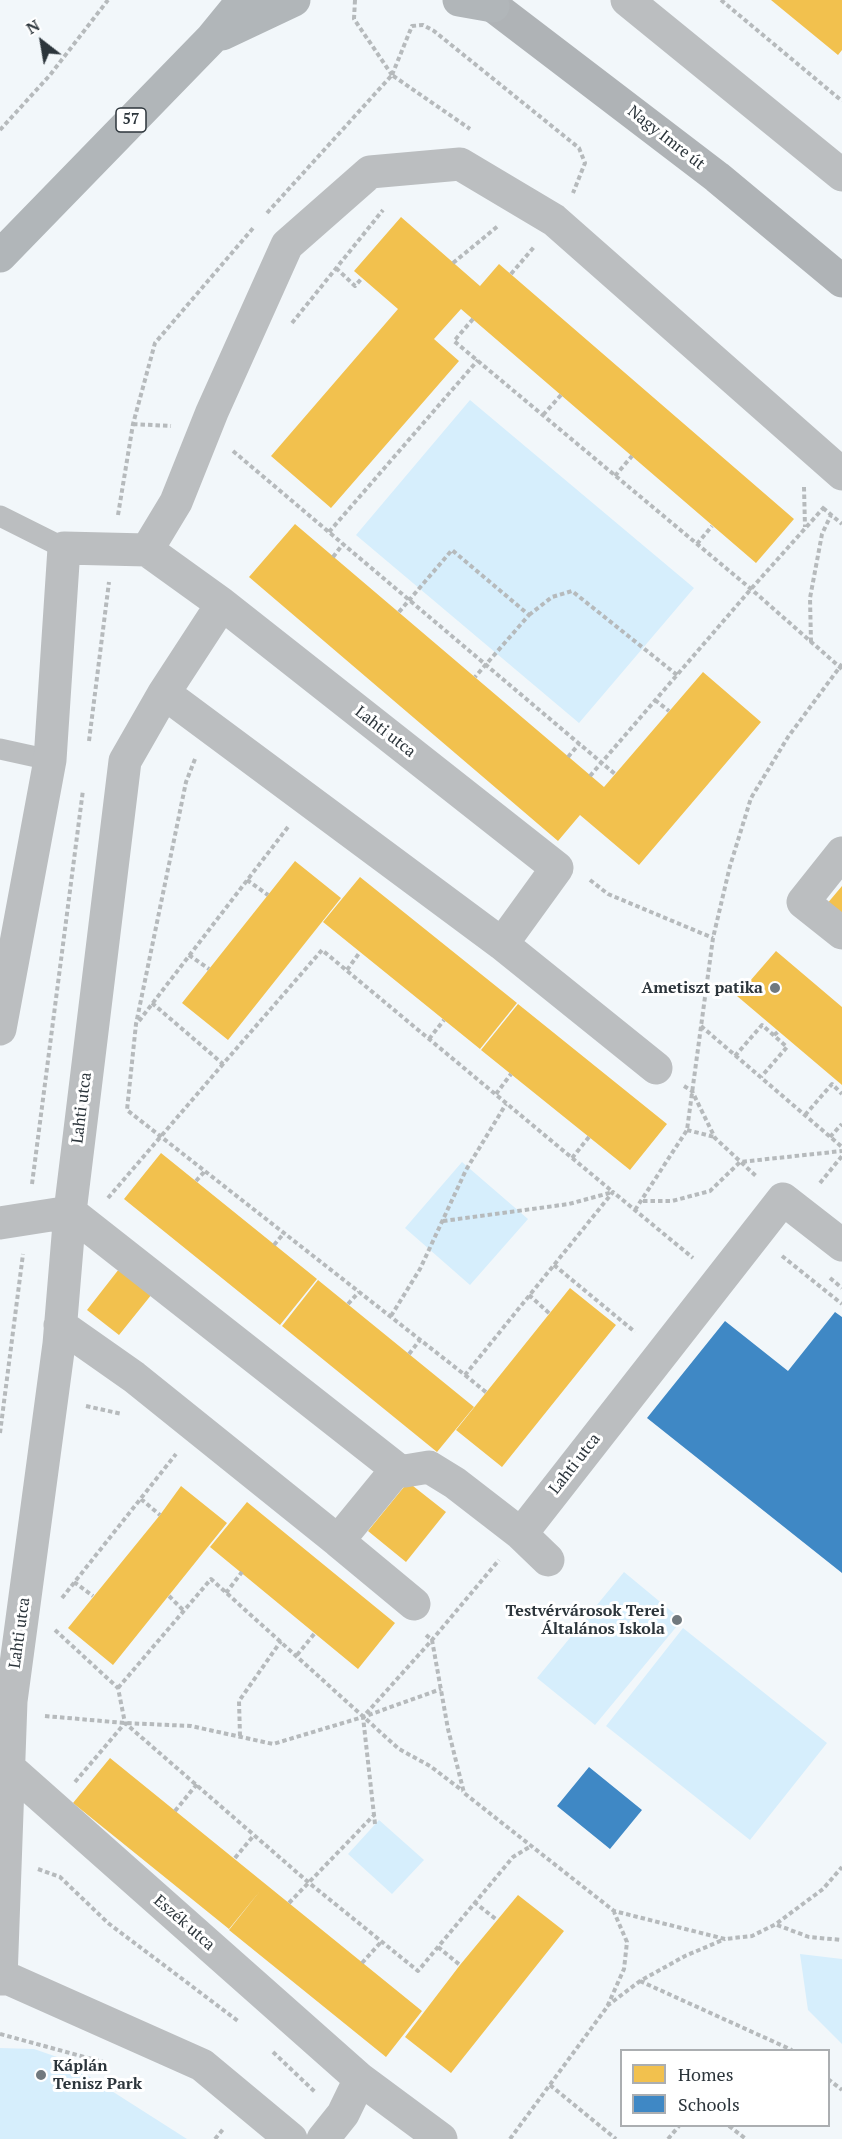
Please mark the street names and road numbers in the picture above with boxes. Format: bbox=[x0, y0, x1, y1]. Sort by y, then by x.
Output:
street label: Nagy Imre út bbox=[624, 102, 708, 174]
road number: 57 bbox=[116, 108, 146, 132]
street label: Lahti utca bbox=[351, 702, 419, 762]
street label: Lahti utca bbox=[68, 1071, 96, 1145]
street label: Lahti utca bbox=[545, 1430, 605, 1498]
street label: Lahti utca bbox=[6, 1596, 34, 1670]
street label: Eszék utca bbox=[150, 1891, 218, 1955]

